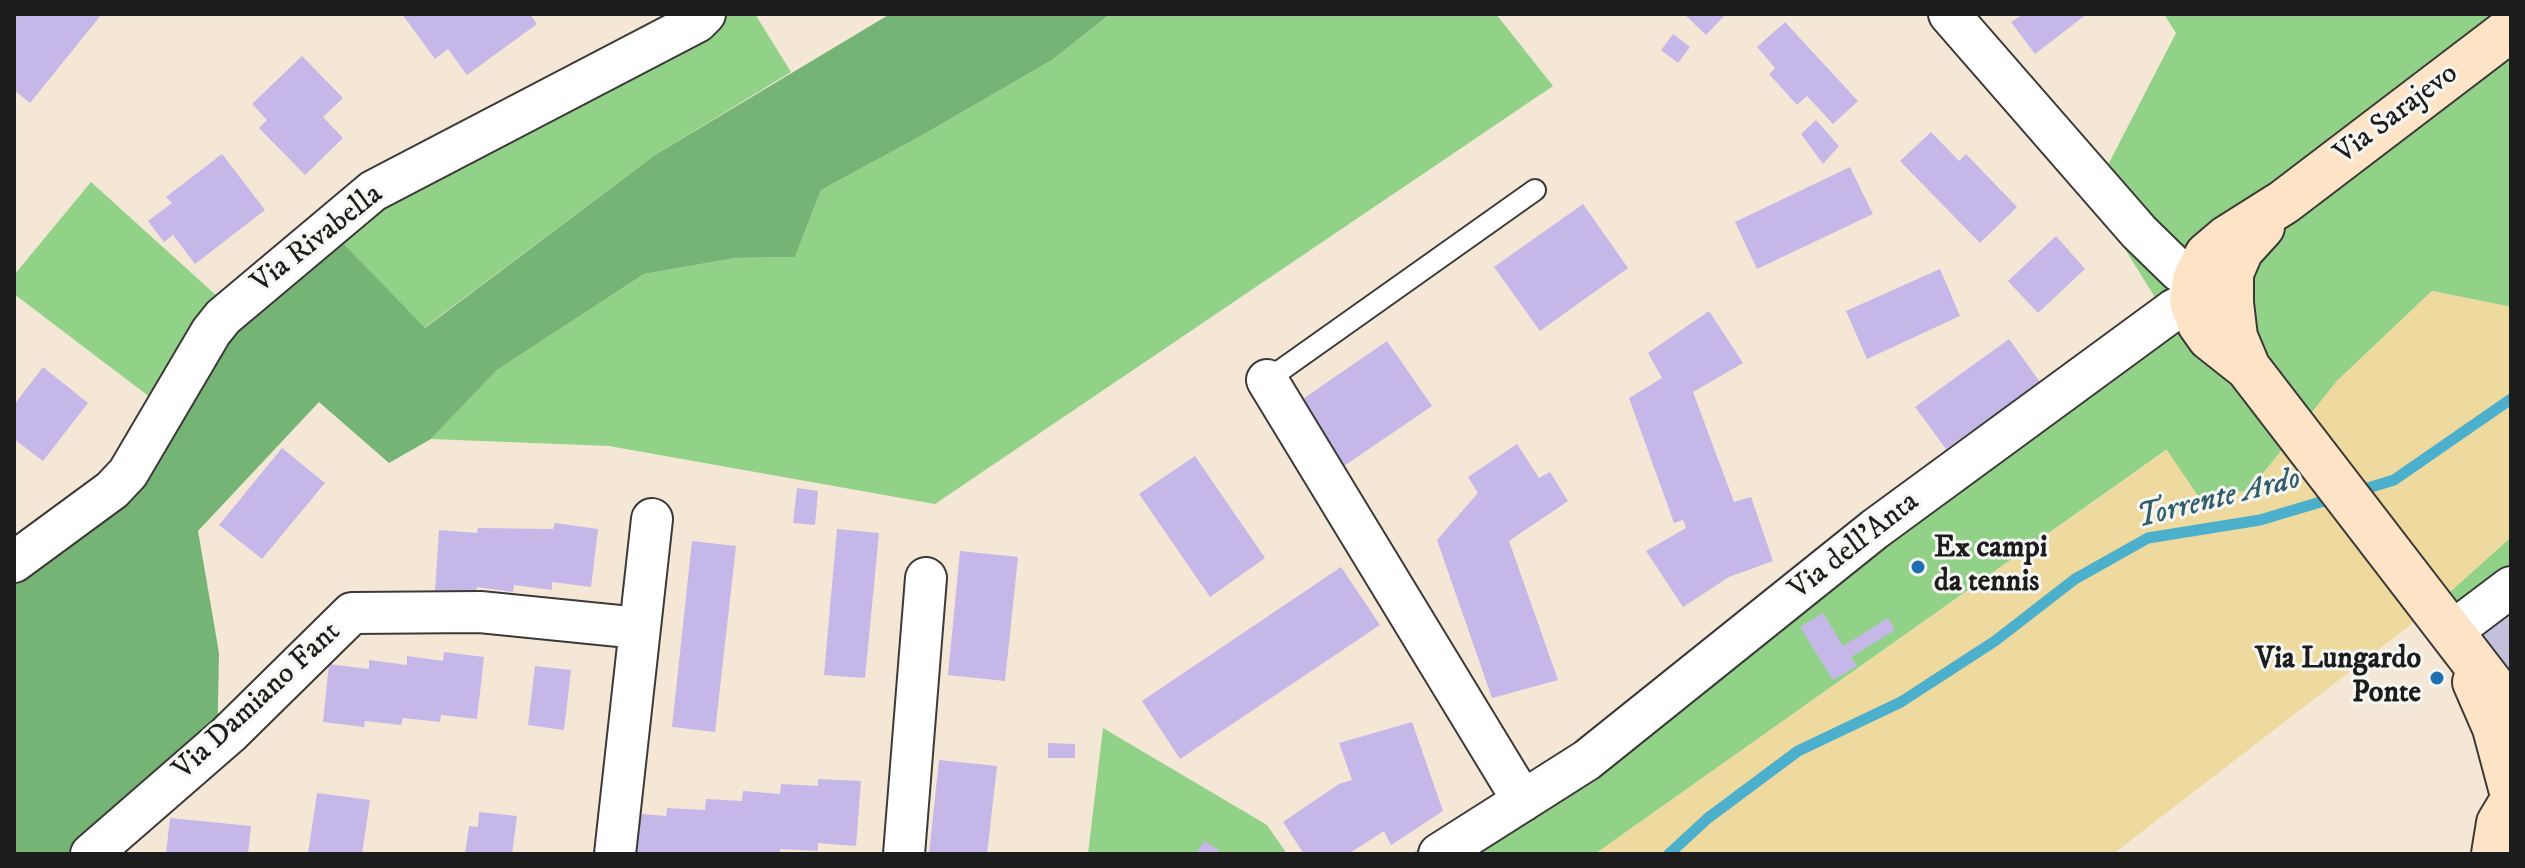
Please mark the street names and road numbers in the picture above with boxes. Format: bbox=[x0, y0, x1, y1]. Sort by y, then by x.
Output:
street label: Via Sarajevo bbox=[2328, 57, 2466, 173]
street label: Via Rivabella bbox=[245, 178, 391, 302]
street label: Via dell'Anta bbox=[1783, 485, 1927, 609]
street label: Via Damiano Fant bbox=[167, 615, 349, 789]

